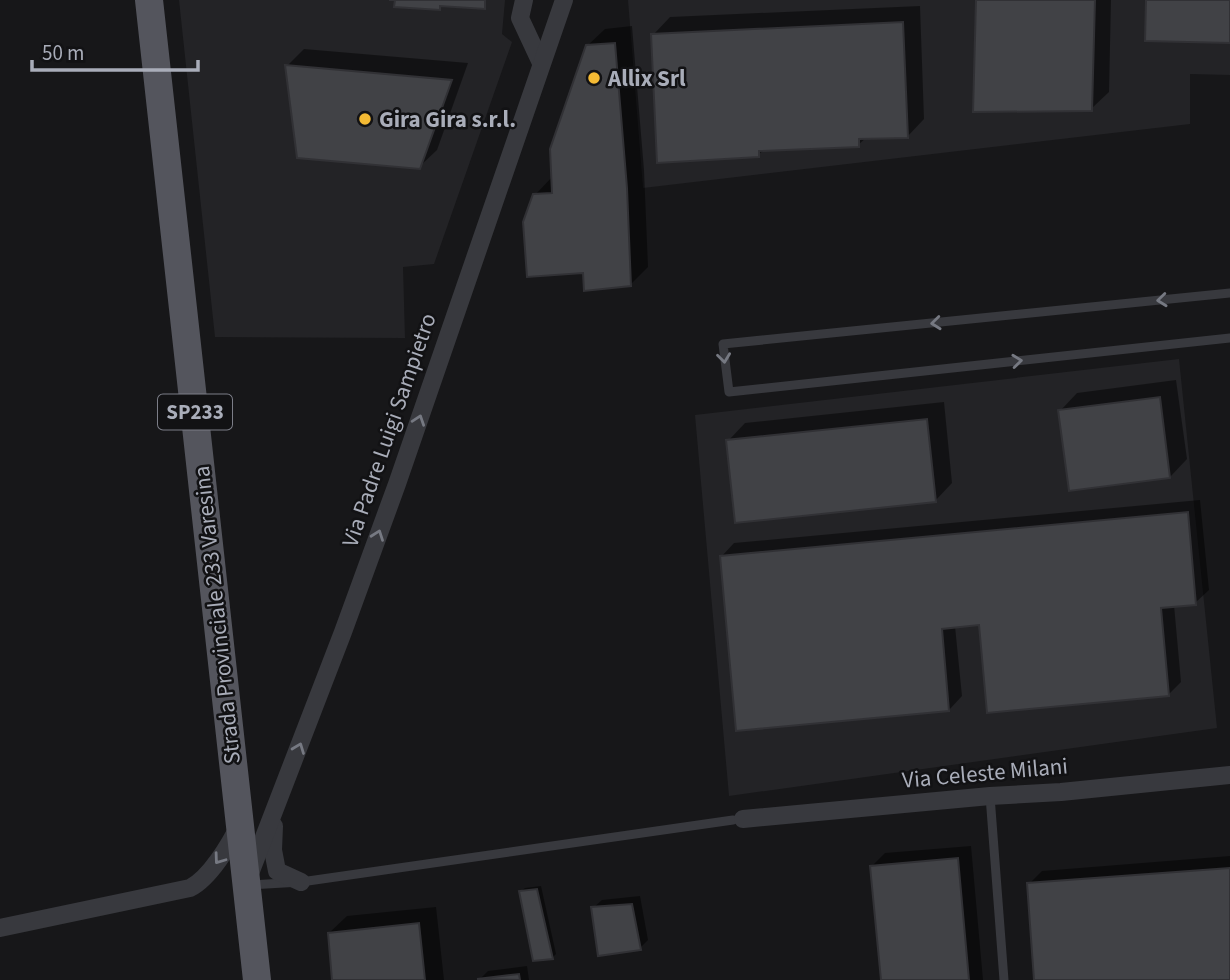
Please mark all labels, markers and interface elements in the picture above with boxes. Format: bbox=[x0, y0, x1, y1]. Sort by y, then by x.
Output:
scale bar bbox=[32, 28, 198, 72]
text: 50 m bbox=[42, 38, 84, 68]
place label: Allix Srl bbox=[607, 62, 686, 95]
marker: Allix Srl bbox=[586, 70, 602, 86]
place label: Gira Gira s.r.l. bbox=[379, 103, 516, 136]
marker: Gira Gira s.r.l. bbox=[357, 111, 373, 127]
one-way arrow bbox=[1156, 292, 1167, 307]
street label: Via Padre Luigi Sampietro bbox=[333, 309, 445, 551]
one-way arrow bbox=[930, 315, 941, 330]
one-way arrow bbox=[717, 352, 732, 363]
one-way arrow bbox=[1012, 354, 1023, 369]
road number: SP233 bbox=[158, 394, 232, 430]
one-way arrow bbox=[411, 414, 425, 427]
street label: Strada Provinciale 233 Varesina bbox=[185, 464, 249, 766]
one-way arrow bbox=[370, 529, 384, 541]
one-way arrow bbox=[290, 742, 304, 754]
street label: Via Celeste Milani bbox=[901, 749, 1069, 797]
one-way arrow bbox=[214, 851, 227, 864]

